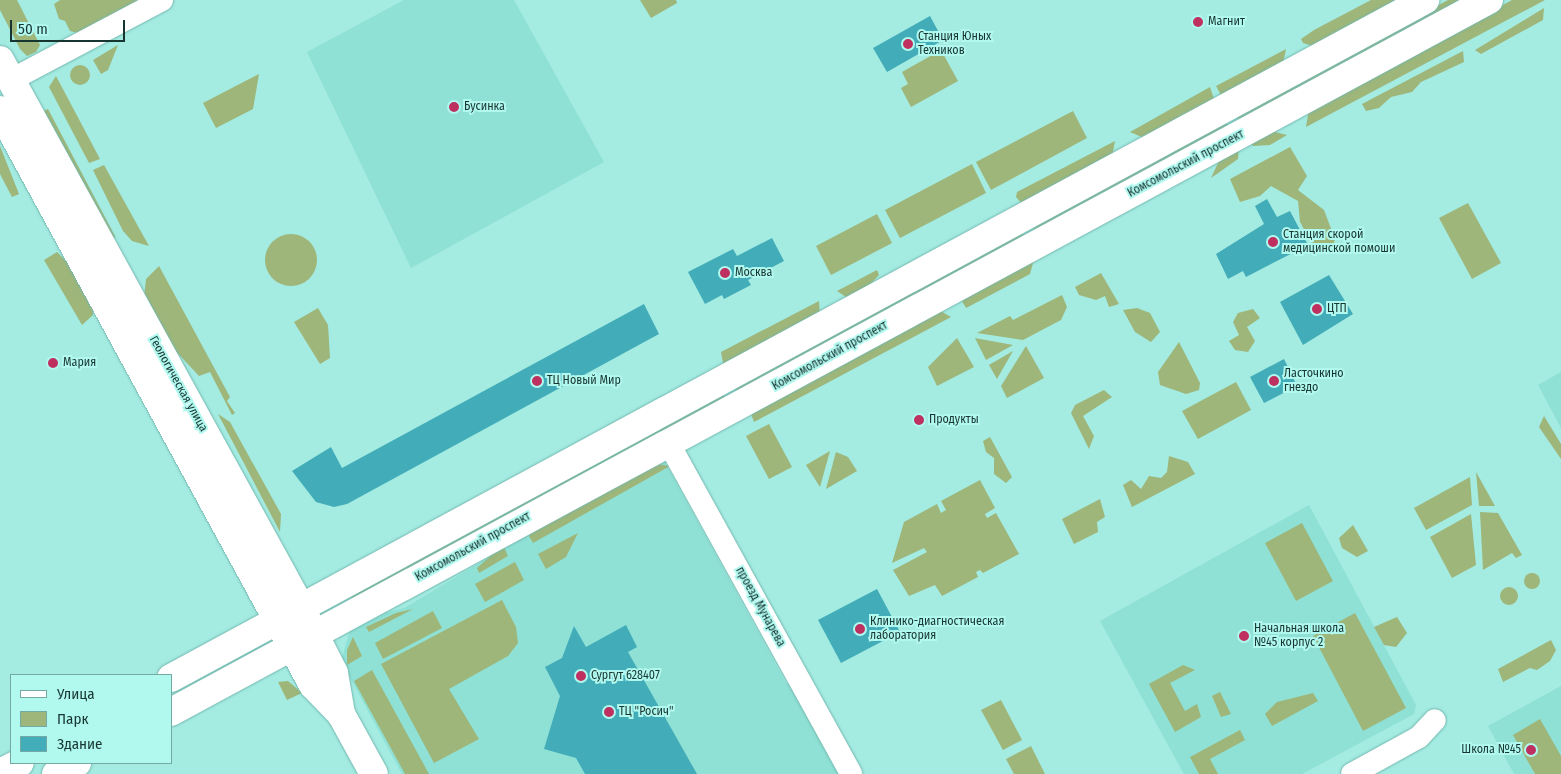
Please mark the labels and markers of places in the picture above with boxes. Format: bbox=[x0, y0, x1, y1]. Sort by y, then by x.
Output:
place label: Магнит bbox=[1208, 15, 1245, 29]
marker: Магнит bbox=[1192, 16, 1204, 28]
place label: Станция Юных Техников bbox=[918, 30, 991, 58]
marker: Станция Юных Техников bbox=[902, 38, 914, 50]
place label: Бусинка bbox=[464, 100, 505, 114]
marker: Бусинка bbox=[448, 101, 460, 113]
place label: Cтанция скорой медицинской помоши bbox=[1283, 228, 1395, 256]
marker: Cтанция скорой медицинской помоши bbox=[1267, 236, 1279, 248]
place label: Москва bbox=[735, 266, 772, 280]
marker: Москва bbox=[719, 267, 731, 279]
place label: ЦТП bbox=[1327, 302, 1347, 316]
marker: ЦТП bbox=[1311, 303, 1323, 315]
place label: Мария bbox=[63, 356, 96, 370]
marker: Мария bbox=[47, 357, 59, 369]
place label: Ласточкино гнездо bbox=[1284, 367, 1344, 395]
place label: ТЦ Новый Мир bbox=[547, 374, 621, 388]
marker: ТЦ Новый Мир bbox=[531, 375, 543, 387]
marker: Ласточкино гнездо bbox=[1268, 375, 1280, 387]
place label: Продукты bbox=[929, 413, 979, 427]
marker: Продукты bbox=[913, 414, 925, 426]
place label: Клинико-диагностическая лаборатория bbox=[870, 615, 1004, 643]
place label: Начальная школа №45 корпус 2 bbox=[1254, 622, 1344, 650]
marker: Клинико-диагностическая лаборатория bbox=[854, 623, 866, 635]
marker: Начальная школа №45 корпус 2 bbox=[1238, 630, 1250, 642]
place label: Сургут 628407 bbox=[591, 669, 660, 683]
marker: Сургут 628407 bbox=[575, 670, 587, 682]
place label: ТЦ "Росич" bbox=[619, 705, 673, 719]
marker: ТЦ "Росич" bbox=[603, 706, 615, 718]
place label: Школа №45 bbox=[1461, 743, 1521, 757]
marker: Школа №45 bbox=[1525, 744, 1537, 756]

